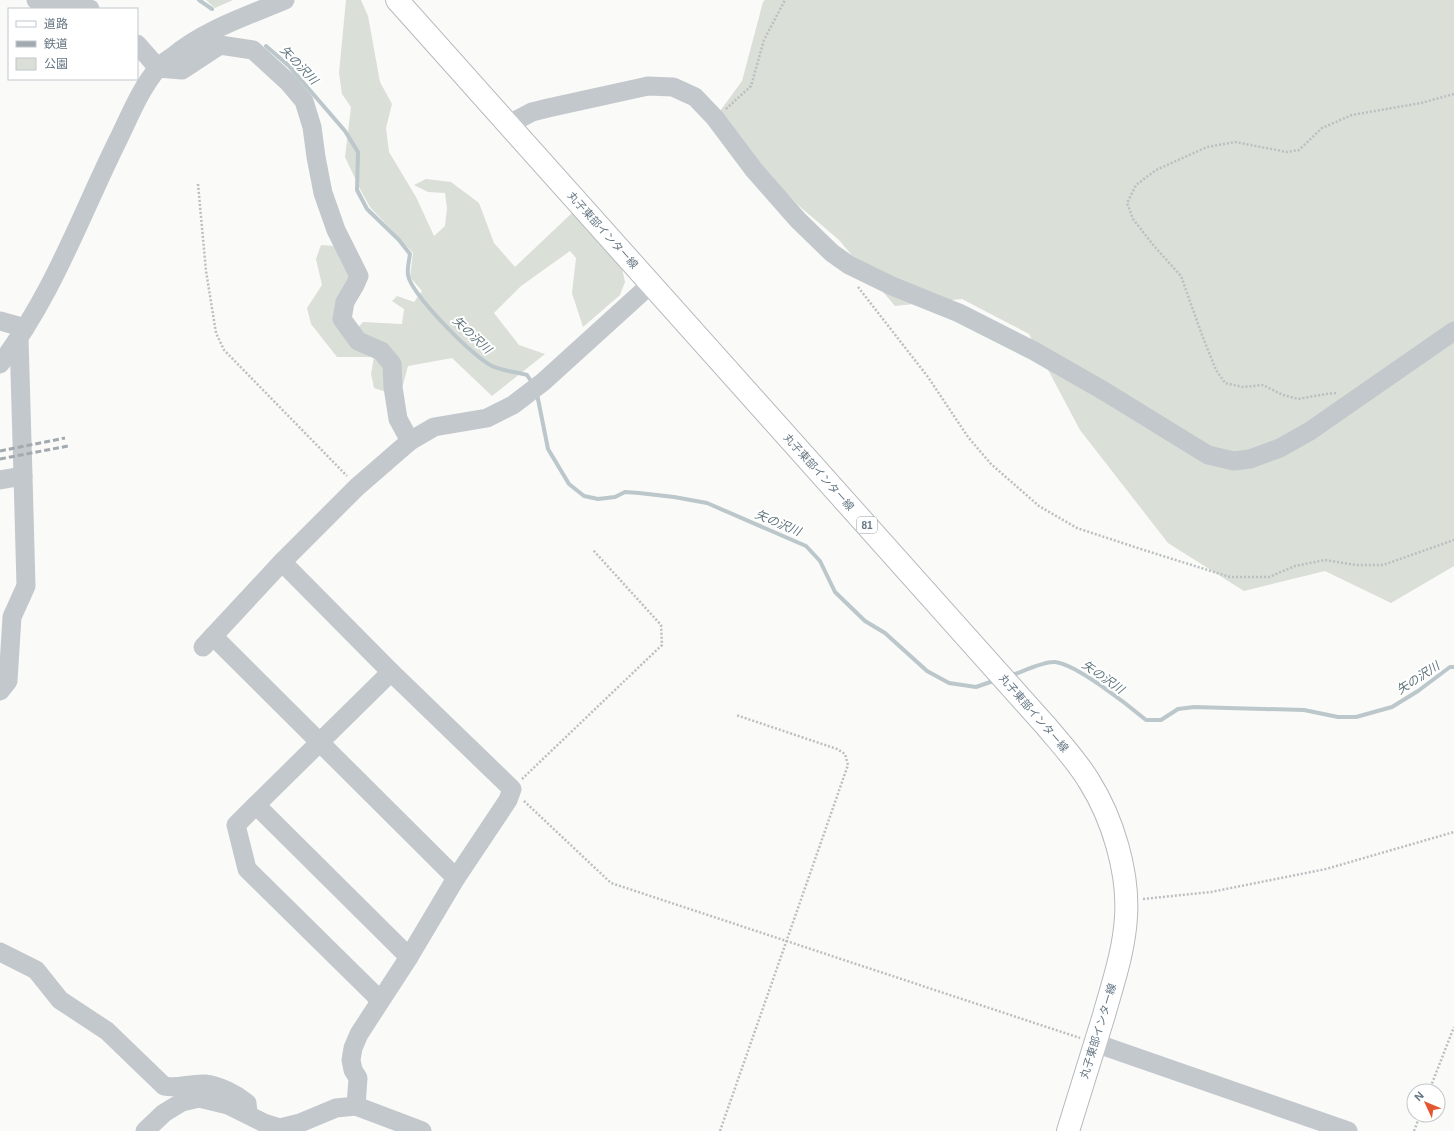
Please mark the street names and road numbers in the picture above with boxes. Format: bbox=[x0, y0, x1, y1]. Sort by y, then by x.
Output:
street label: 丸子東部インター線 bbox=[565, 189, 641, 271]
street label: 丸子東部インター線 bbox=[781, 431, 857, 513]
road number: 81 bbox=[857, 517, 877, 533]
street label: 丸子東部インター線 bbox=[997, 672, 1071, 754]
street label: 丸子東部インター線 bbox=[1078, 982, 1118, 1080]

